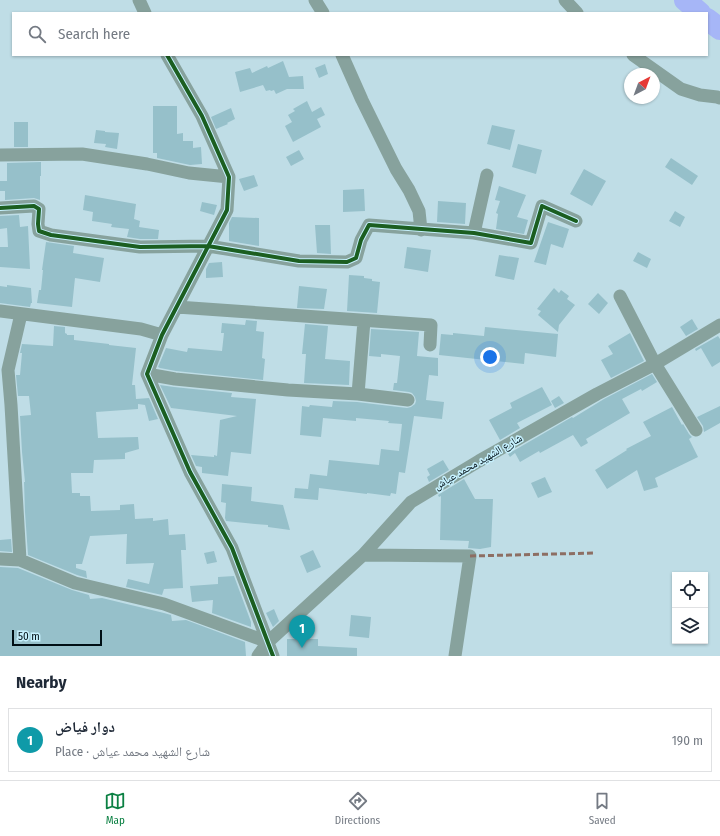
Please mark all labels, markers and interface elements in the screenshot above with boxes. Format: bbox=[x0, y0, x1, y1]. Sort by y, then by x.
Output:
search box bbox=[12, 12, 708, 56]
icon: search bbox=[26, 23, 48, 45]
text: Search here bbox=[58, 25, 130, 43]
north arrow bbox=[624, 68, 660, 104]
your location bbox=[480, 347, 500, 367]
street label: شارع الشهيد محمد عياش bbox=[432, 431, 524, 493]
map controls bbox=[672, 572, 708, 644]
button: locate bbox=[672, 572, 708, 608]
button: layers bbox=[672, 608, 708, 644]
pin: 1 bbox=[289, 615, 315, 648]
scale bar bbox=[12, 628, 102, 647]
text: 50 m bbox=[18, 630, 40, 643]
text: Nearby bbox=[16, 672, 67, 693]
text: دوار فياض bbox=[55, 718, 115, 736]
text: 1 bbox=[27, 733, 33, 748]
text: 190 m bbox=[672, 733, 703, 748]
text: Place · شارع الشهيد محمد عياش bbox=[55, 744, 210, 759]
tab: Map bbox=[104, 790, 126, 827]
tab: Directions bbox=[335, 790, 380, 827]
tab: Saved bbox=[589, 790, 616, 827]

